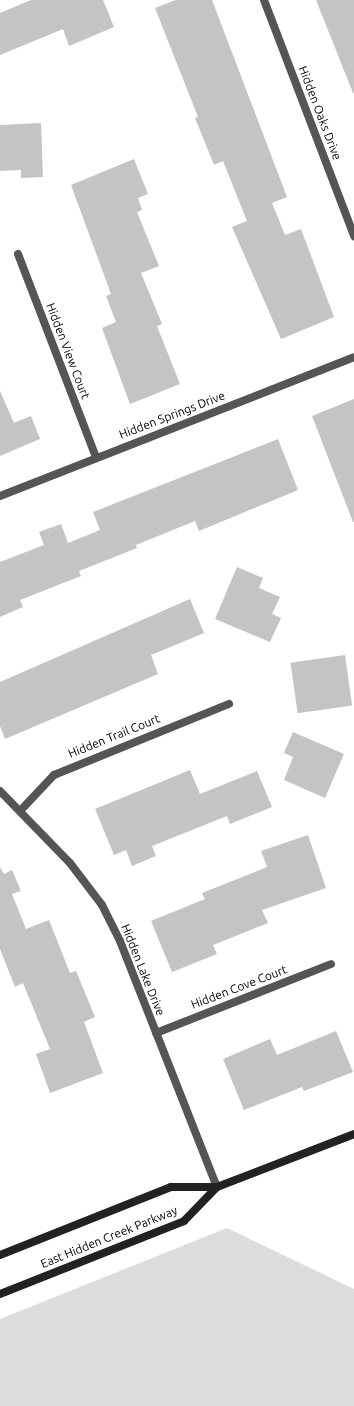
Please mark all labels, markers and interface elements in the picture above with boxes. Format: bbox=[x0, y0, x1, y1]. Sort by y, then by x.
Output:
street label: Hidden Oaks Drive bbox=[295, 64, 345, 162]
street label: Hidden View Court bbox=[43, 301, 93, 401]
street label: Hidden Springs Drive bbox=[117, 388, 227, 442]
street label: Hidden Trail Court bbox=[66, 711, 162, 761]
street label: Hidden Lake Drive bbox=[118, 922, 168, 1018]
street label: Hidden Cove Court bbox=[189, 962, 289, 1012]
street label: East Hidden Creek Parkway bbox=[39, 1203, 179, 1271]

